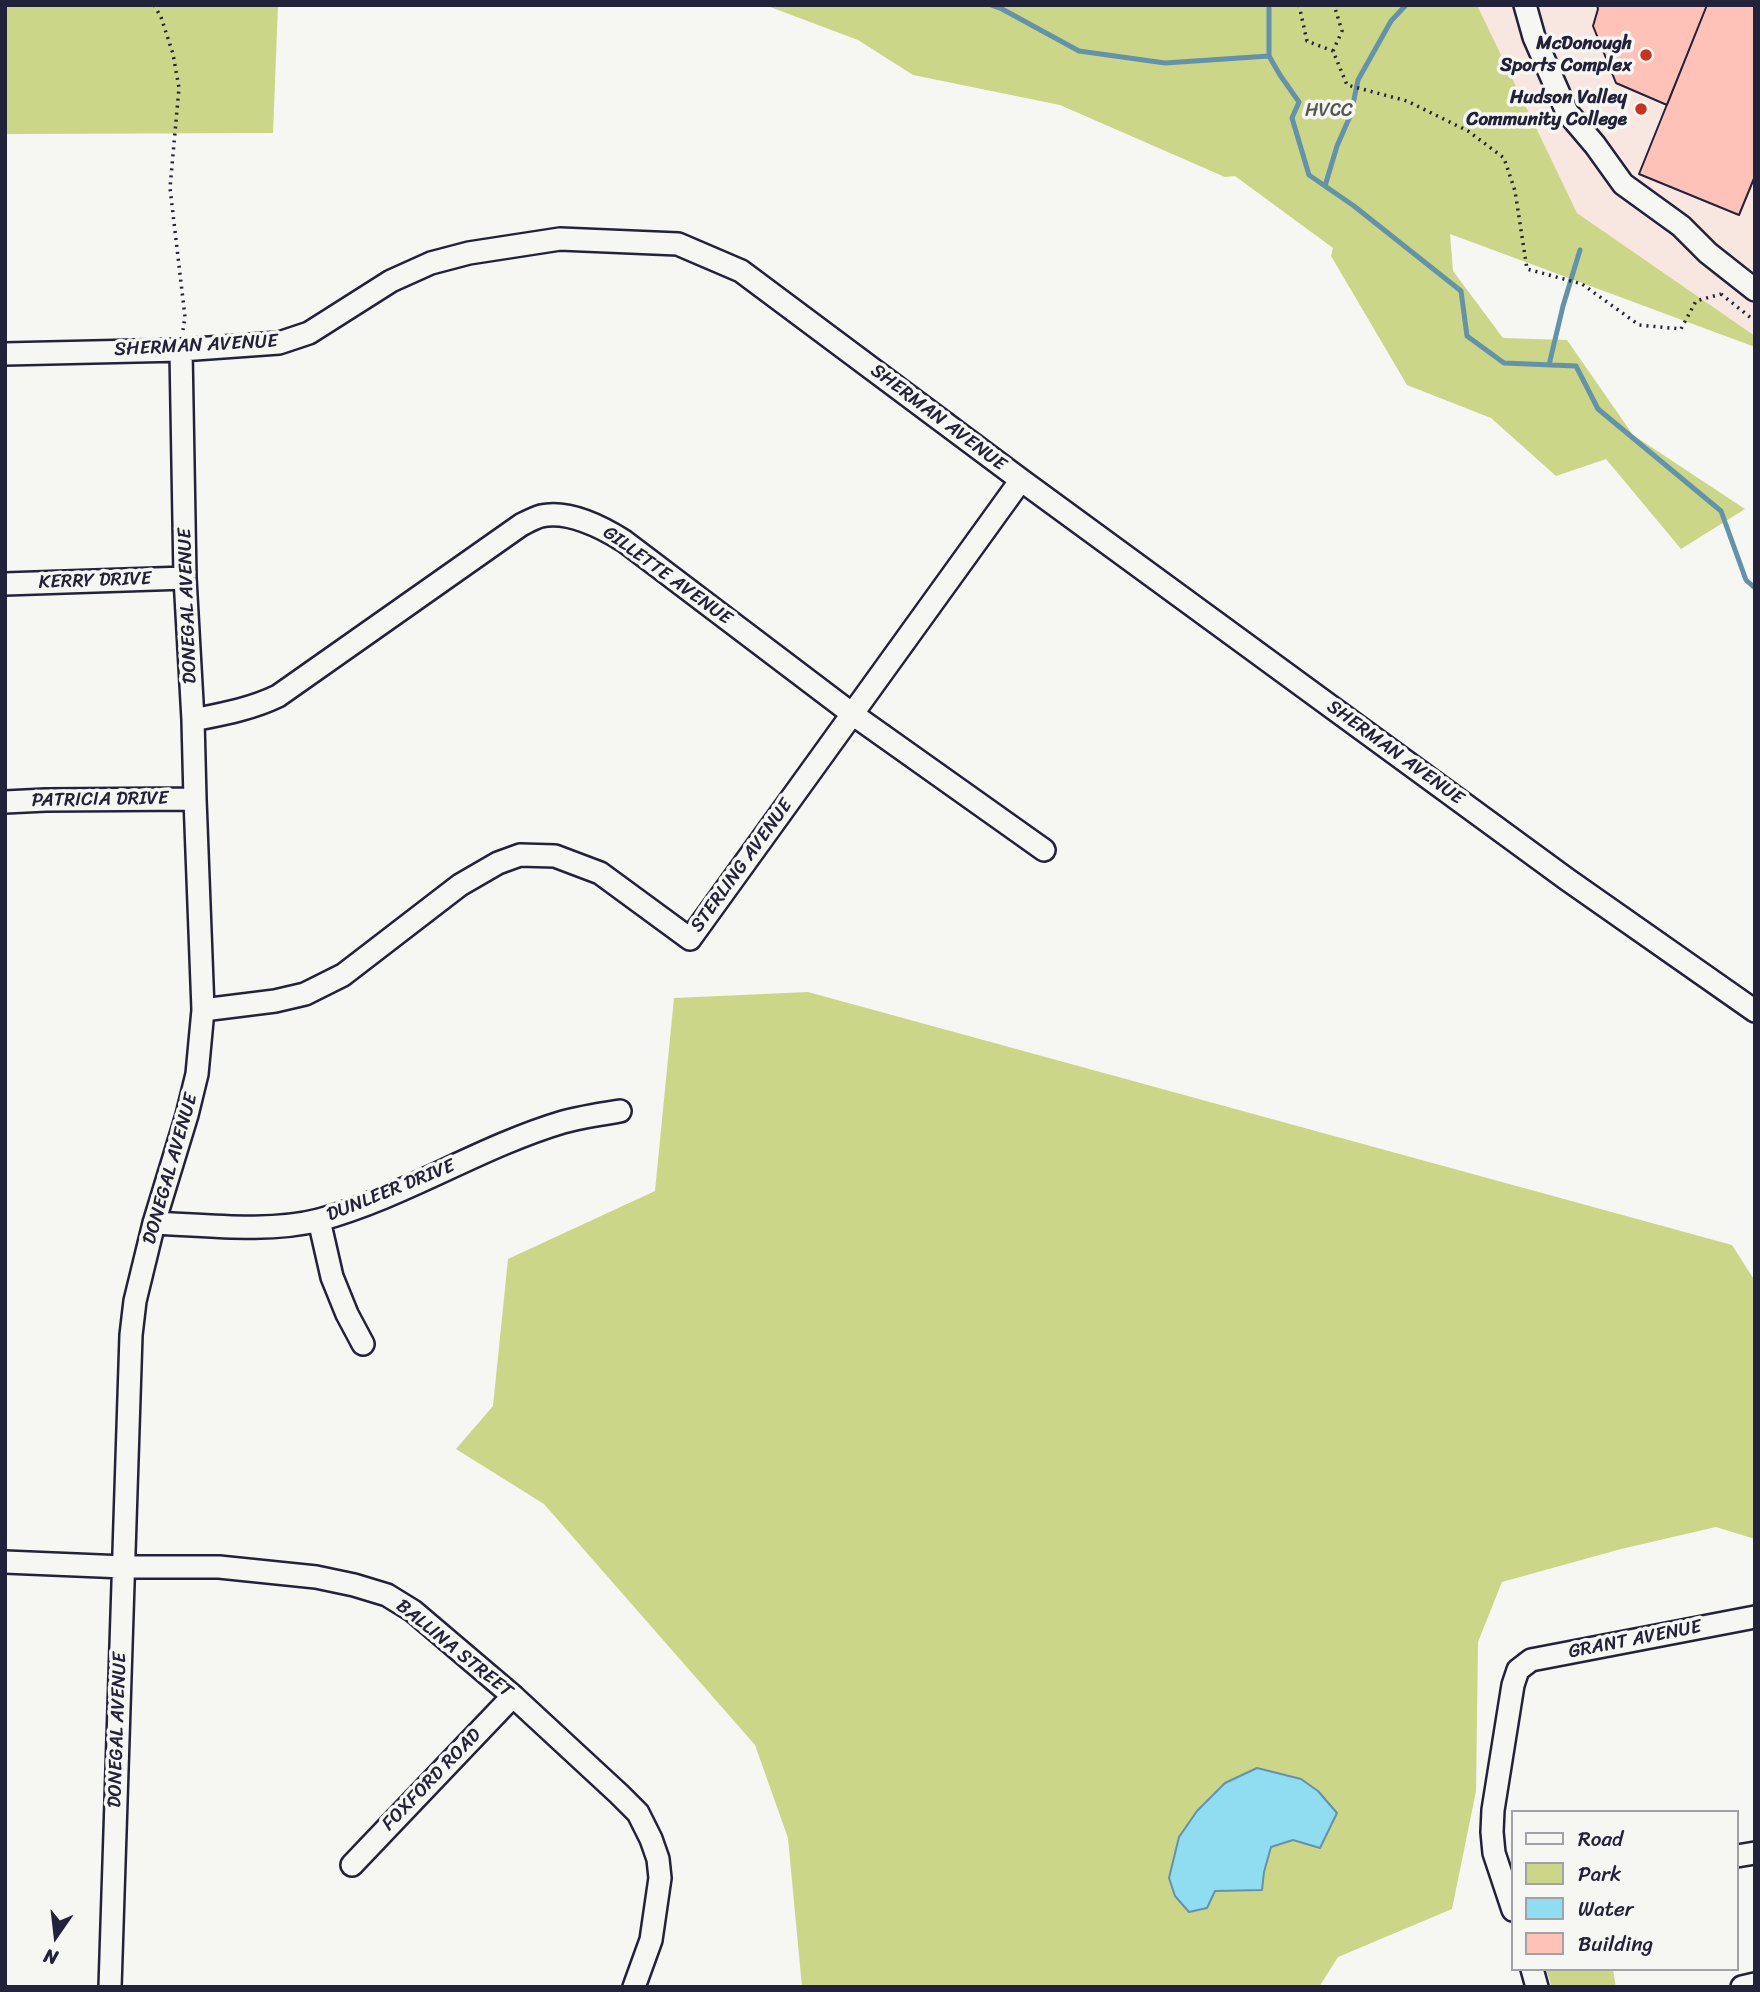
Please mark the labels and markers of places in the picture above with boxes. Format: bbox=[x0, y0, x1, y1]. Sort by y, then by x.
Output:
place label: McDonough Sports Complex bbox=[1500, 33, 1632, 77]
marker: McDonough Sports Complex bbox=[1638, 47, 1654, 63]
place label: Hudson Valley Community College bbox=[1467, 87, 1627, 131]
marker: Hudson Valley Community College bbox=[1633, 101, 1649, 117]

